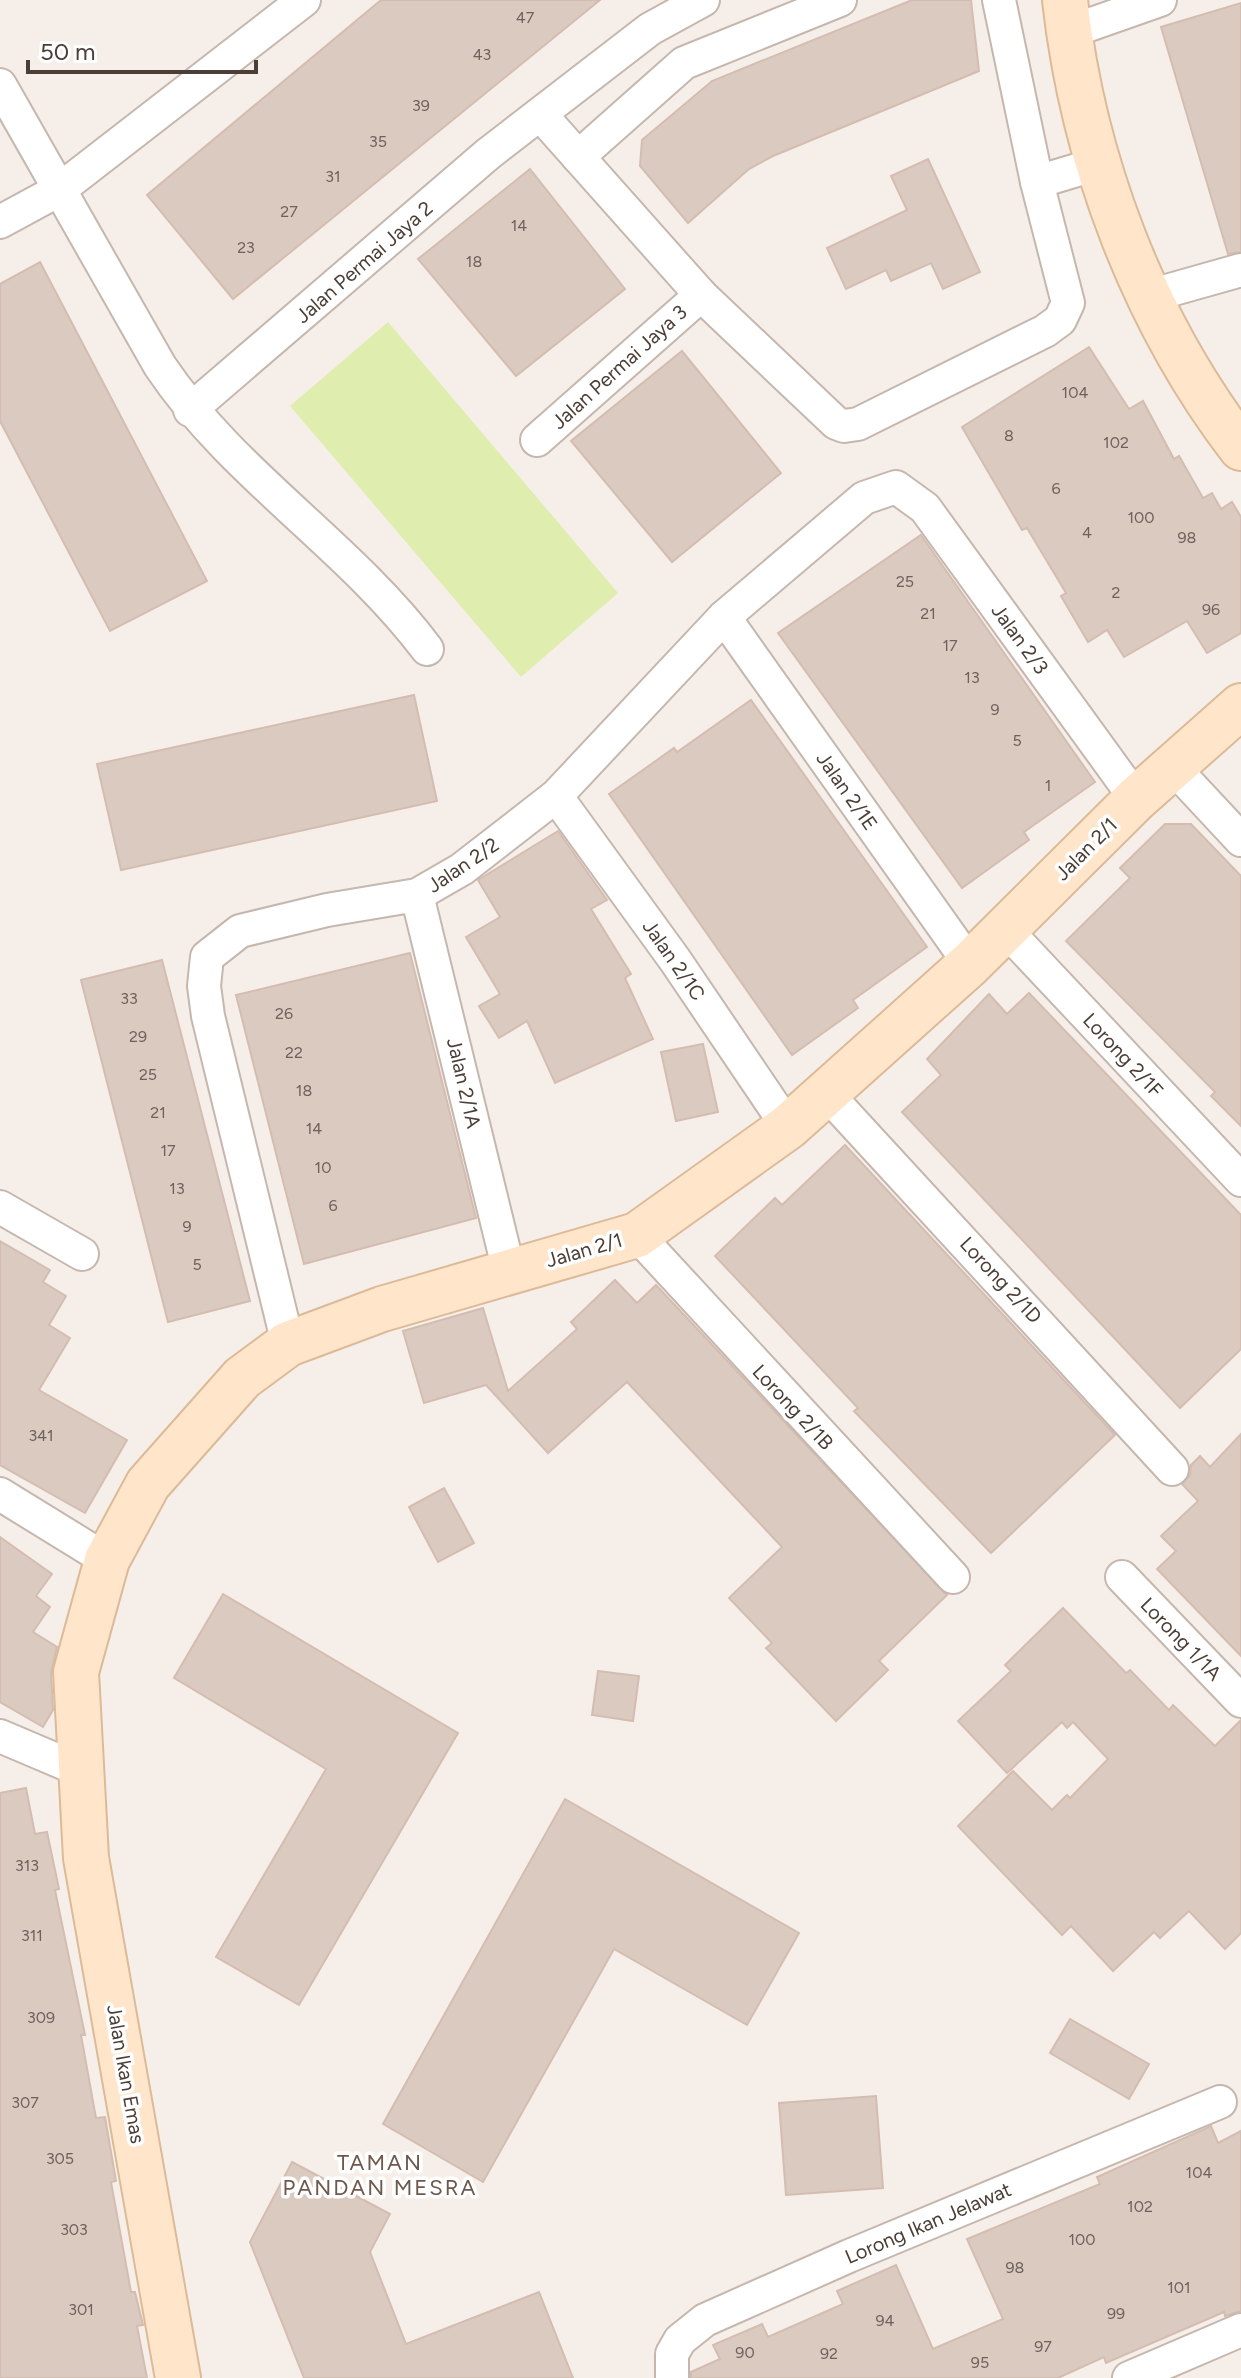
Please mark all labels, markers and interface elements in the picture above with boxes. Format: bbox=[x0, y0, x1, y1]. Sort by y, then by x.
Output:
house number: 47 bbox=[516, 8, 535, 27]
scale bar bbox=[28, 24, 256, 74]
text: 50 m bbox=[40, 37, 96, 66]
house number: 43 bbox=[473, 45, 491, 64]
house number: 39 bbox=[412, 96, 430, 115]
house number: 35 bbox=[369, 132, 387, 151]
house number: 31 bbox=[325, 167, 341, 186]
street label: Jalan Permai Jaya 2 bbox=[290, 196, 438, 328]
house number: 27 bbox=[280, 202, 298, 221]
house number: 14 bbox=[511, 216, 527, 235]
house number: 23 bbox=[237, 238, 255, 257]
house number: 18 bbox=[466, 252, 482, 271]
street label: Jalan Permai Jaya 3 bbox=[546, 300, 692, 434]
house number: 104 bbox=[1062, 383, 1088, 402]
house number: 8 bbox=[1004, 426, 1014, 445]
house number: 102 bbox=[1103, 433, 1129, 452]
house number: 6 bbox=[1051, 479, 1061, 498]
house number: 100 bbox=[1127, 508, 1155, 527]
house number: 4 bbox=[1082, 523, 1092, 542]
house number: 98 bbox=[1178, 528, 1196, 547]
house number: 25 bbox=[896, 572, 914, 591]
house number: 2 bbox=[1112, 583, 1120, 602]
street label: Jalan 2/3 bbox=[986, 599, 1054, 679]
house number: 96 bbox=[1202, 600, 1220, 619]
house number: 21 bbox=[920, 604, 936, 623]
house number: 17 bbox=[942, 636, 958, 655]
house number: 13 bbox=[964, 668, 980, 687]
house number: 9 bbox=[990, 700, 1000, 719]
house number: 5 bbox=[1012, 731, 1022, 750]
street label: Jalan 2/1E bbox=[811, 747, 883, 835]
house number: 1 bbox=[1045, 776, 1051, 795]
street label: Jalan 2/1 bbox=[1050, 813, 1122, 885]
street label: Jalan 2/2 bbox=[423, 832, 503, 898]
street label: Jalan 2/1C bbox=[638, 915, 710, 1005]
house number: 33 bbox=[120, 989, 138, 1008]
house number: 26 bbox=[275, 1004, 293, 1023]
street label: Lorong 2/1F bbox=[1078, 1008, 1168, 1102]
house number: 29 bbox=[129, 1027, 147, 1046]
street label: Jalan 2/1A bbox=[442, 1035, 486, 1131]
house number: 22 bbox=[285, 1043, 303, 1062]
house number: 25 bbox=[139, 1065, 157, 1084]
house number: 18 bbox=[296, 1081, 312, 1100]
house number: 21 bbox=[150, 1103, 166, 1122]
house number: 14 bbox=[306, 1119, 322, 1138]
house number: 17 bbox=[160, 1141, 176, 1160]
house number: 10 bbox=[315, 1158, 331, 1177]
house number: 13 bbox=[169, 1179, 185, 1198]
house number: 6 bbox=[328, 1196, 338, 1215]
house number: 9 bbox=[182, 1217, 192, 1236]
street label: Jalan 2/1 bbox=[543, 1228, 625, 1272]
street label: Lorong 2/1D bbox=[955, 1232, 1047, 1328]
house number: 5 bbox=[192, 1255, 202, 1274]
street label: Lorong 2/1B bbox=[748, 1359, 838, 1455]
house number: 341 bbox=[28, 1426, 54, 1445]
street label: Lorong 1/1A bbox=[1136, 1593, 1227, 1686]
house number: 313 bbox=[15, 1856, 39, 1875]
house number: 311 bbox=[21, 1926, 43, 1945]
street label: Jalan Ikan Emas bbox=[102, 2003, 150, 2145]
house number: 309 bbox=[27, 2008, 55, 2027]
house number: 307 bbox=[11, 2093, 39, 2112]
house number: 305 bbox=[46, 2149, 74, 2168]
district label: TAMAN PANDAN MESRA bbox=[283, 2149, 478, 2201]
house number: 104 bbox=[1186, 2163, 1212, 2182]
street label: Lorong Ikan Jelawat bbox=[841, 2177, 1015, 2269]
house number: 102 bbox=[1127, 2197, 1153, 2216]
house number: 303 bbox=[60, 2220, 88, 2239]
house number: 100 bbox=[1068, 2230, 1096, 2249]
house number: 98 bbox=[1006, 2258, 1024, 2277]
house number: 101 bbox=[1167, 2278, 1191, 2297]
house number: 301 bbox=[68, 2300, 94, 2319]
house number: 99 bbox=[1107, 2304, 1125, 2323]
house number: 94 bbox=[876, 2311, 895, 2330]
house number: 97 bbox=[1034, 2337, 1052, 2356]
house number: 90 bbox=[735, 2343, 755, 2362]
house number: 92 bbox=[820, 2344, 838, 2363]
house number: 95 bbox=[971, 2353, 989, 2372]

